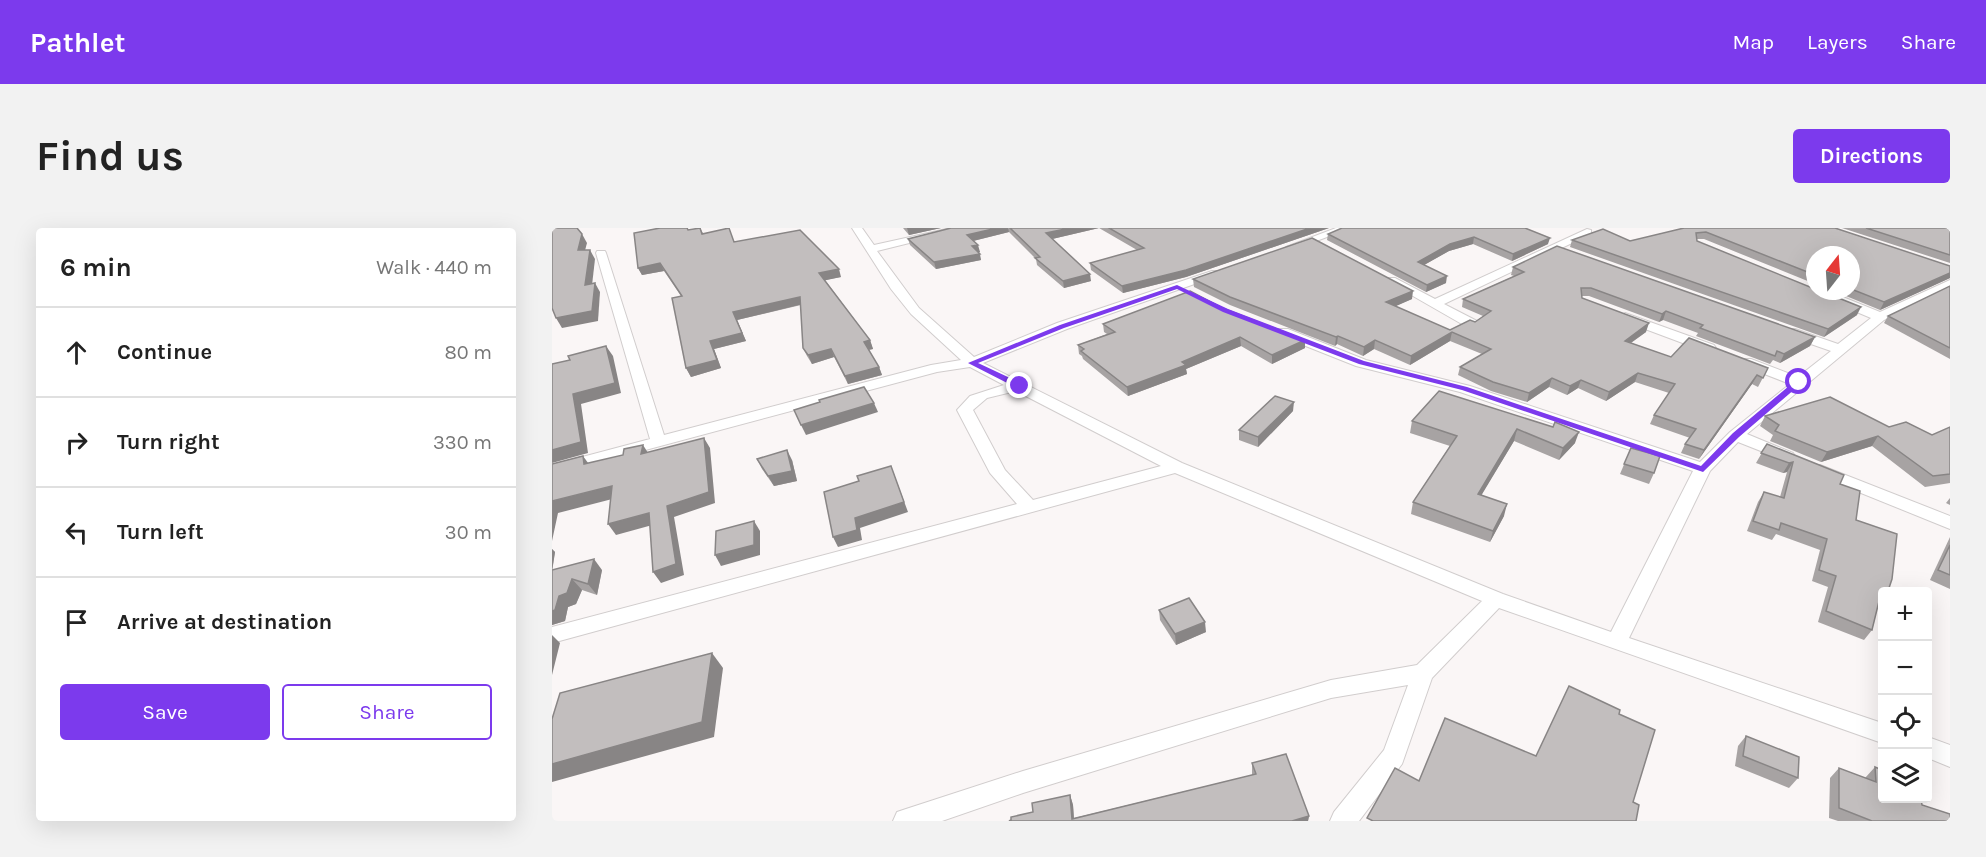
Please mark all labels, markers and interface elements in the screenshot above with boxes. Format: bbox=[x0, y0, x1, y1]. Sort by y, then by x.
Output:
text: Pathlet bbox=[30, 26, 126, 59]
text: Map bbox=[1732, 30, 1774, 54]
text: Layers bbox=[1807, 30, 1868, 54]
text: Share bbox=[1901, 30, 1956, 54]
button: Directions bbox=[1793, 129, 1950, 183]
text: Find us bbox=[36, 131, 184, 181]
north arrow bbox=[1806, 246, 1860, 300]
text: 6 min bbox=[60, 252, 132, 283]
text: Walk · 440 m bbox=[376, 256, 492, 279]
icon: ahead bbox=[60, 336, 93, 369]
text: Continue bbox=[117, 339, 212, 365]
text: 80 m bbox=[444, 341, 492, 364]
route start bbox=[1785, 368, 1811, 394]
route end bbox=[1006, 372, 1032, 398]
icon: right bbox=[60, 426, 93, 459]
text: Turn right bbox=[117, 429, 220, 455]
text: 330 m bbox=[433, 431, 492, 454]
icon: left bbox=[60, 516, 93, 549]
text: Turn left bbox=[117, 519, 204, 545]
text: 30 m bbox=[445, 521, 492, 544]
map controls bbox=[1878, 587, 1932, 803]
button: + bbox=[1878, 587, 1932, 641]
icon: arrive bbox=[60, 606, 93, 639]
text: Arrive at destination bbox=[117, 609, 332, 635]
button: − bbox=[1878, 641, 1932, 695]
button: Save bbox=[60, 684, 270, 740]
button: Share bbox=[282, 684, 492, 740]
button: locate bbox=[1878, 695, 1932, 749]
button: layers bbox=[1878, 749, 1932, 803]

